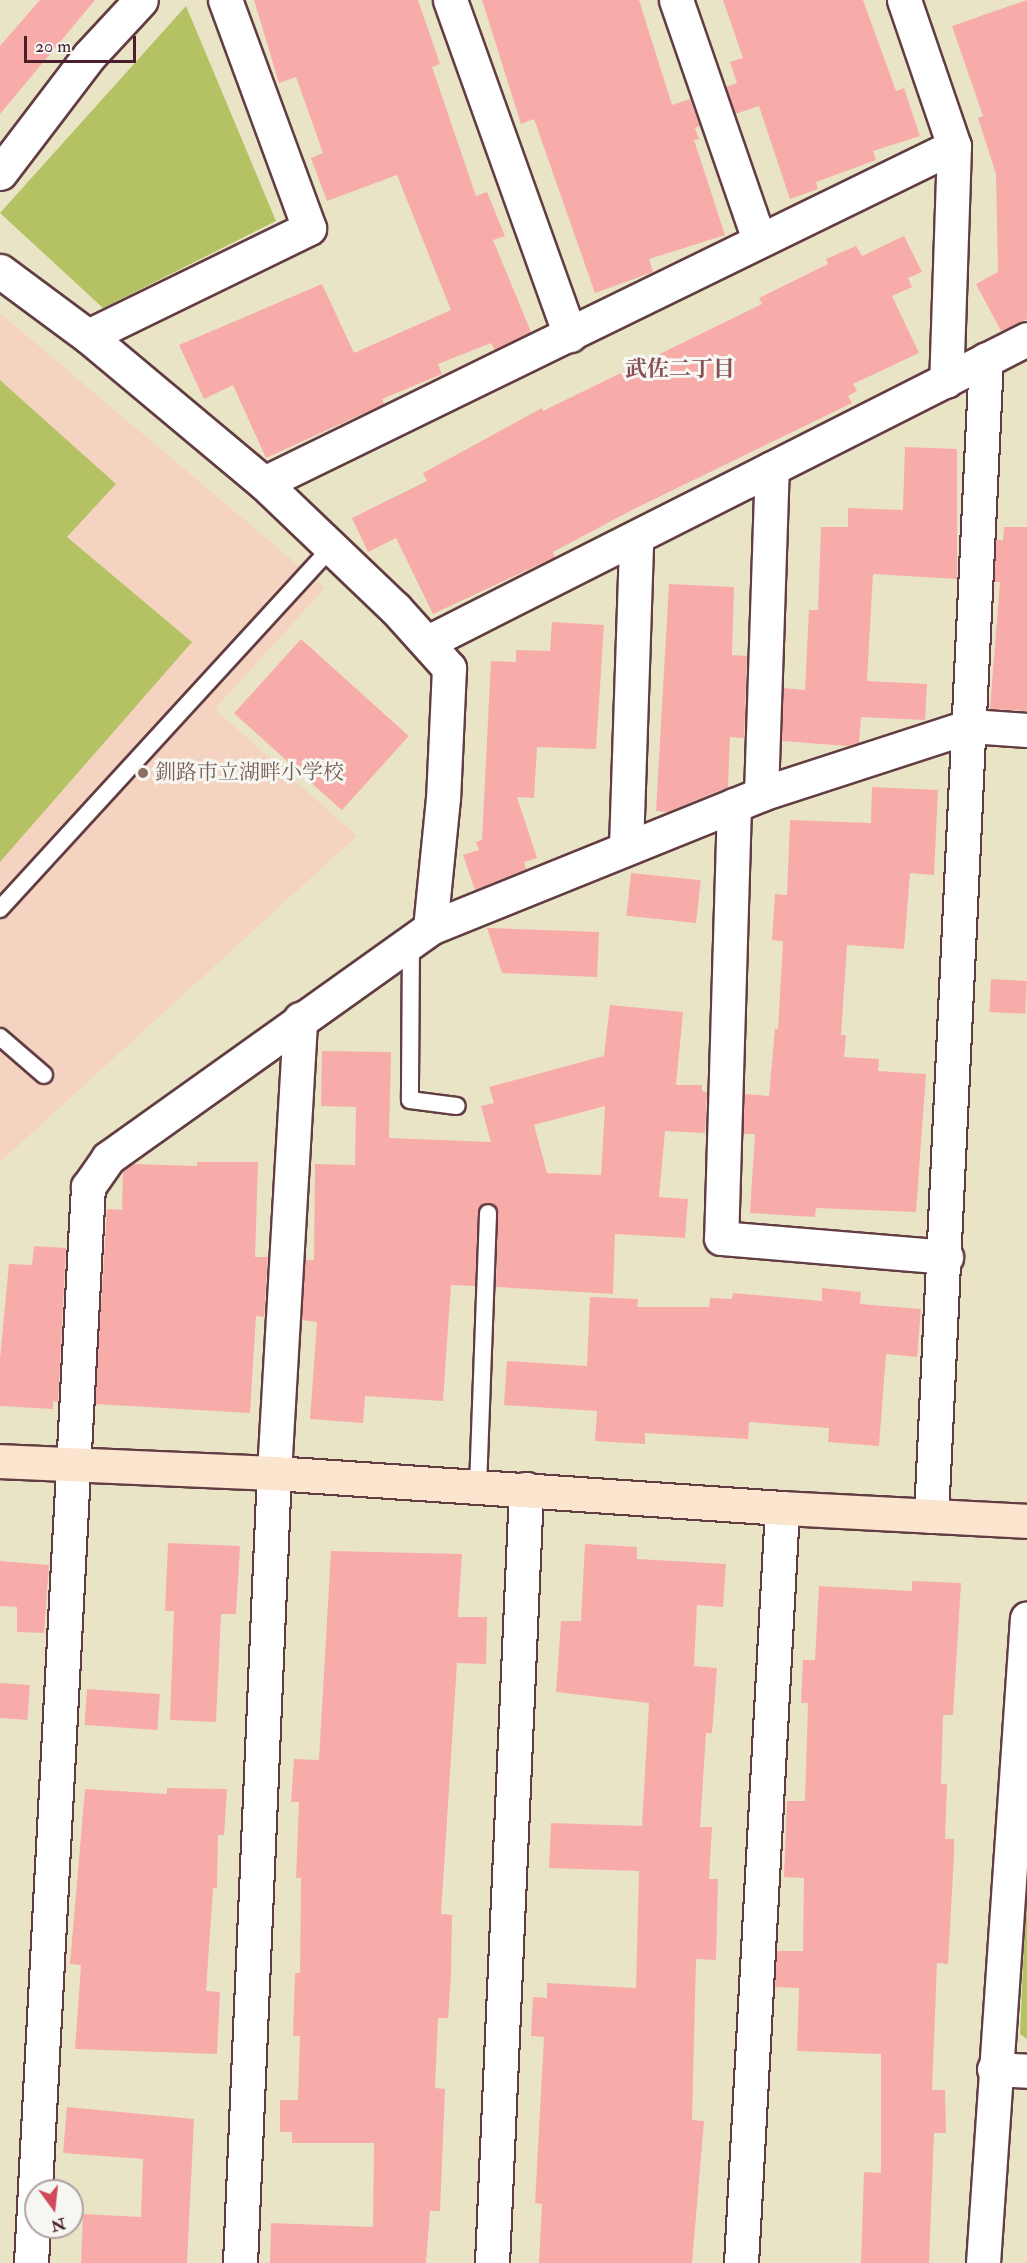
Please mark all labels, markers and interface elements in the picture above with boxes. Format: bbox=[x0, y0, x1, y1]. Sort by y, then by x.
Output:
scale bar bbox=[27, 24, 140, 62]
text: 20 m bbox=[35, 35, 71, 58]
district label: 武佐二丁目 bbox=[625, 357, 735, 383]
place label: 釧路市立湖畔小学校 bbox=[155, 760, 344, 786]
marker: 釧路市立湖畔小学校 bbox=[136, 766, 150, 780]
north arrow bbox=[24, 2179, 84, 2239]
text: N bbox=[49, 2213, 68, 2236]

